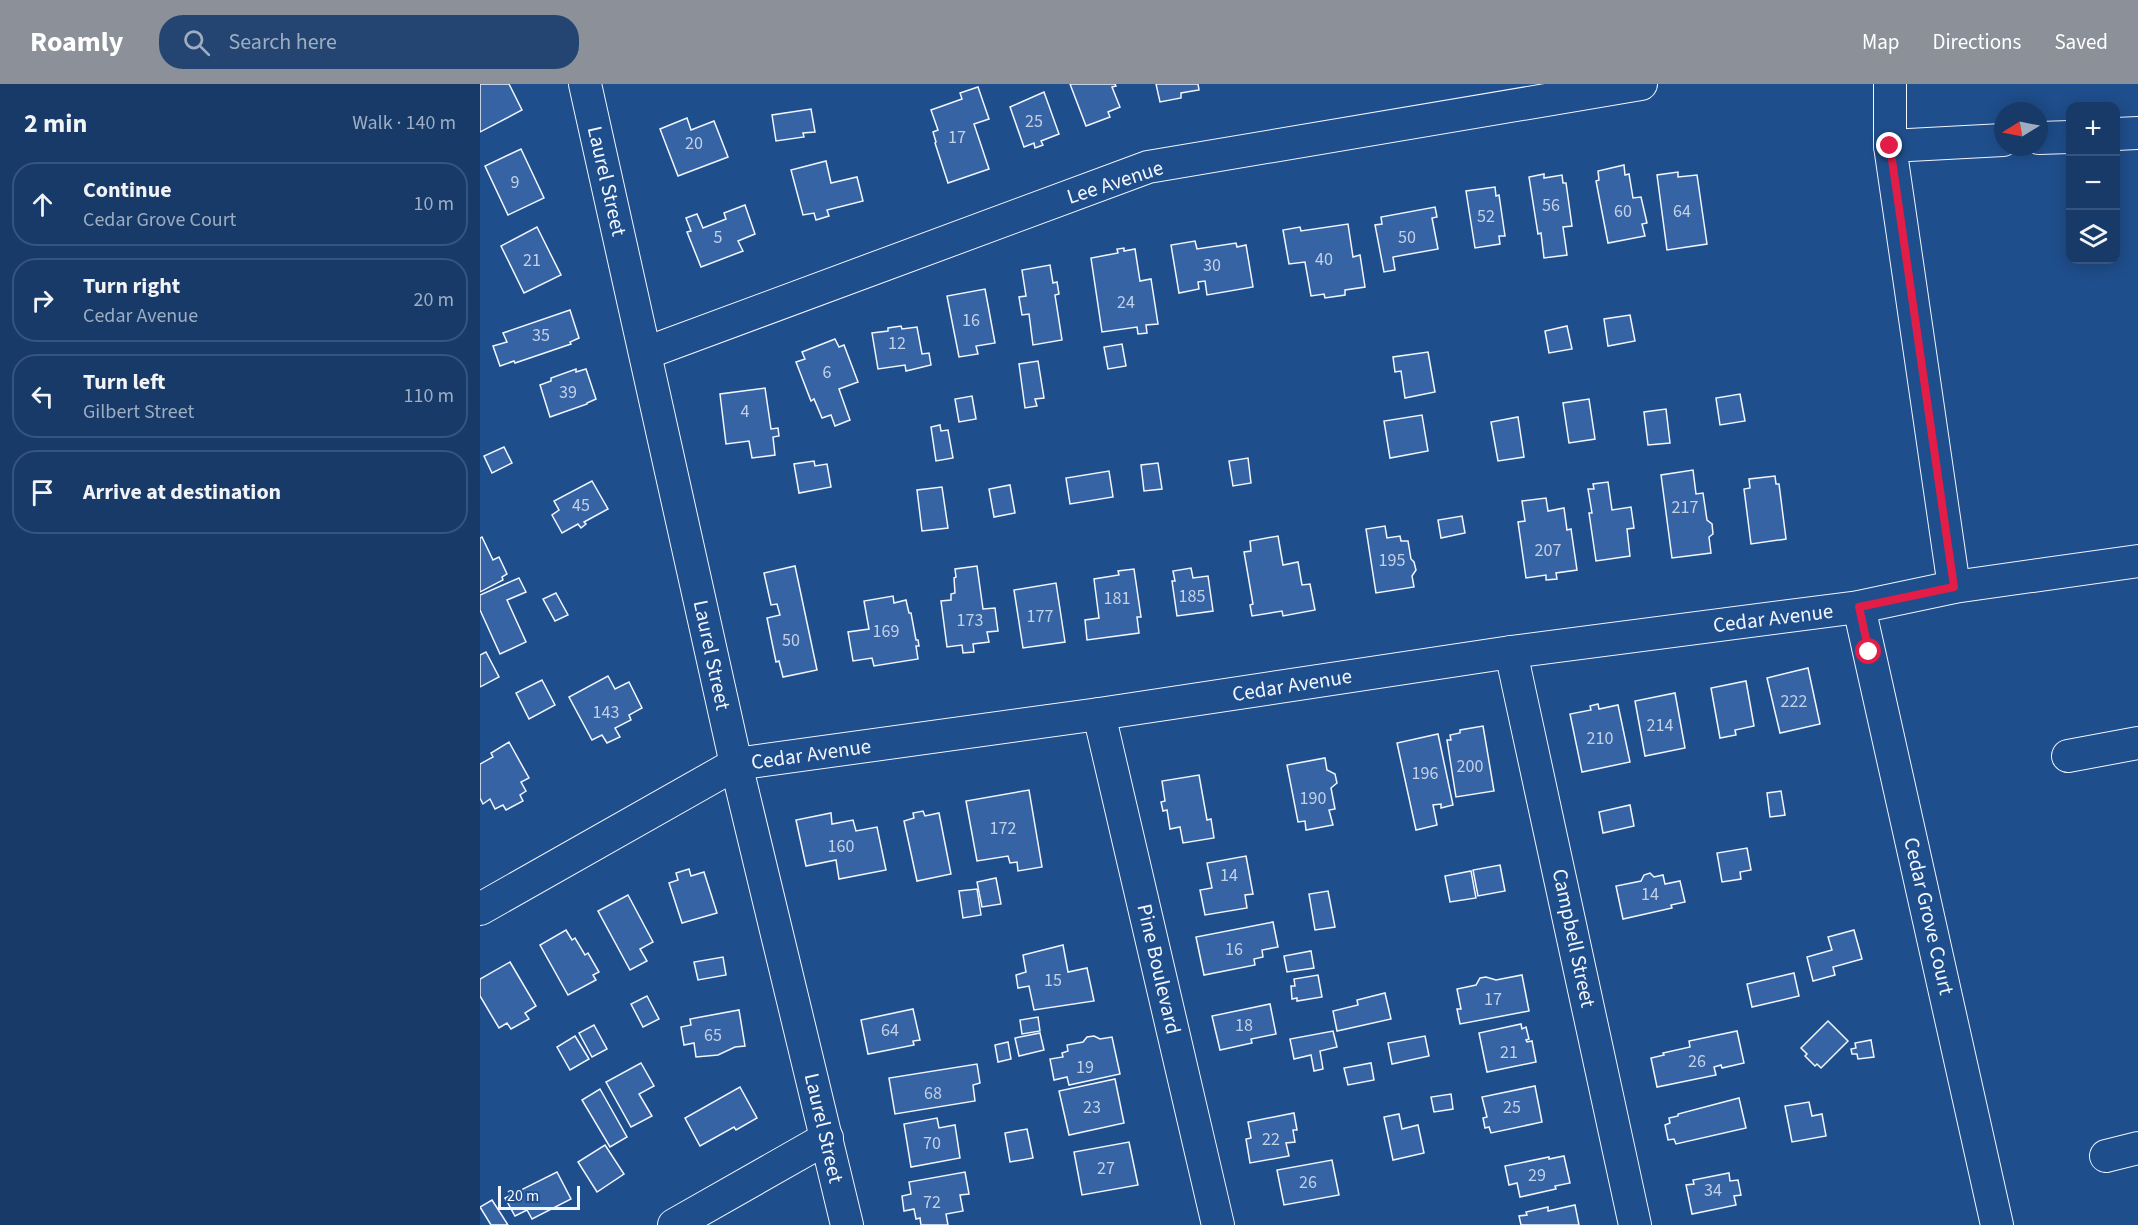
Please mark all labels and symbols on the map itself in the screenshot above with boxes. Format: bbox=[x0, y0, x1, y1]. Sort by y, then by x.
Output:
north arrow bbox=[1994, 102, 2048, 156]
house number: 25 bbox=[1025, 109, 1043, 134]
street label: Laurel Street bbox=[580, 123, 634, 239]
house number: 17 bbox=[948, 125, 966, 150]
house number: 20 bbox=[685, 131, 703, 156]
route end bbox=[1876, 132, 1902, 158]
street label: Lee Avenue bbox=[1063, 152, 1167, 212]
house number: 9 bbox=[511, 170, 520, 195]
house number: 56 bbox=[1542, 193, 1560, 218]
house number: 60 bbox=[1614, 199, 1632, 224]
house number: 64 bbox=[1673, 199, 1691, 224]
house number: 52 bbox=[1477, 204, 1495, 229]
house number: 5 bbox=[714, 225, 723, 250]
house number: 50 bbox=[1398, 225, 1416, 250]
house number: 40 bbox=[1315, 247, 1333, 272]
house number: 21 bbox=[523, 248, 541, 273]
house number: 30 bbox=[1203, 253, 1221, 278]
house number: 24 bbox=[1117, 290, 1135, 315]
house number: 16 bbox=[962, 308, 980, 333]
house number: 35 bbox=[532, 323, 550, 348]
house number: 12 bbox=[888, 331, 906, 356]
house number: 6 bbox=[823, 360, 832, 385]
house number: 39 bbox=[559, 380, 577, 405]
house number: 4 bbox=[741, 399, 750, 424]
house number: 45 bbox=[572, 493, 590, 518]
house number: 217 bbox=[1672, 495, 1698, 520]
house number: 207 bbox=[1535, 538, 1561, 563]
house number: 195 bbox=[1379, 548, 1405, 573]
house number: 185 bbox=[1179, 584, 1205, 609]
house number: 181 bbox=[1104, 586, 1130, 611]
street label: Cedar Avenue bbox=[1711, 596, 1835, 640]
street label: Laurel Street bbox=[686, 597, 738, 713]
house number: 177 bbox=[1027, 604, 1053, 629]
house number: 173 bbox=[957, 608, 983, 633]
house number: 169 bbox=[873, 619, 899, 644]
house number: 50 bbox=[782, 628, 800, 653]
route start bbox=[1855, 638, 1881, 664]
street label: Cedar Avenue bbox=[1230, 661, 1354, 709]
house number: 222 bbox=[1781, 689, 1807, 714]
house number: 143 bbox=[593, 700, 619, 725]
house number: 214 bbox=[1647, 713, 1673, 738]
house number: 210 bbox=[1587, 726, 1613, 751]
street label: Cedar Avenue bbox=[749, 731, 873, 777]
house number: 200 bbox=[1457, 754, 1483, 779]
house number: 196 bbox=[1412, 761, 1438, 786]
house number: 190 bbox=[1300, 786, 1326, 811]
house number: 172 bbox=[990, 816, 1016, 841]
house number: 160 bbox=[828, 834, 854, 859]
street label: Cedar Grove Court bbox=[1896, 834, 1962, 998]
house number: 14 bbox=[1220, 863, 1238, 888]
street label: Campbell Street bbox=[1545, 866, 1603, 1010]
house number: 14 bbox=[1641, 882, 1659, 907]
street label: Pine Boulevard bbox=[1129, 901, 1189, 1037]
house number: 16 bbox=[1225, 937, 1243, 962]
house number: 15 bbox=[1044, 968, 1062, 993]
house number: 17 bbox=[1484, 987, 1502, 1012]
house number: 18 bbox=[1235, 1013, 1253, 1038]
house number: 64 bbox=[881, 1018, 899, 1043]
house number: 65 bbox=[704, 1023, 722, 1048]
house number: 21 bbox=[1500, 1040, 1518, 1065]
house number: 26 bbox=[1688, 1049, 1706, 1074]
house number: 19 bbox=[1076, 1055, 1094, 1080]
street label: Laurel Street bbox=[797, 1070, 851, 1186]
house number: 68 bbox=[924, 1081, 942, 1106]
house number: 23 bbox=[1083, 1095, 1101, 1120]
house number: 25 bbox=[1503, 1095, 1521, 1120]
house number: 22 bbox=[1262, 1127, 1280, 1152]
house number: 70 bbox=[923, 1131, 941, 1156]
house number: 27 bbox=[1097, 1156, 1115, 1181]
house number: 29 bbox=[1528, 1163, 1546, 1188]
house number: 26 bbox=[1299, 1170, 1317, 1195]
house number: 34 bbox=[1704, 1178, 1722, 1203]
scale bar bbox=[498, 1183, 580, 1210]
house number: 72 bbox=[923, 1190, 941, 1215]

